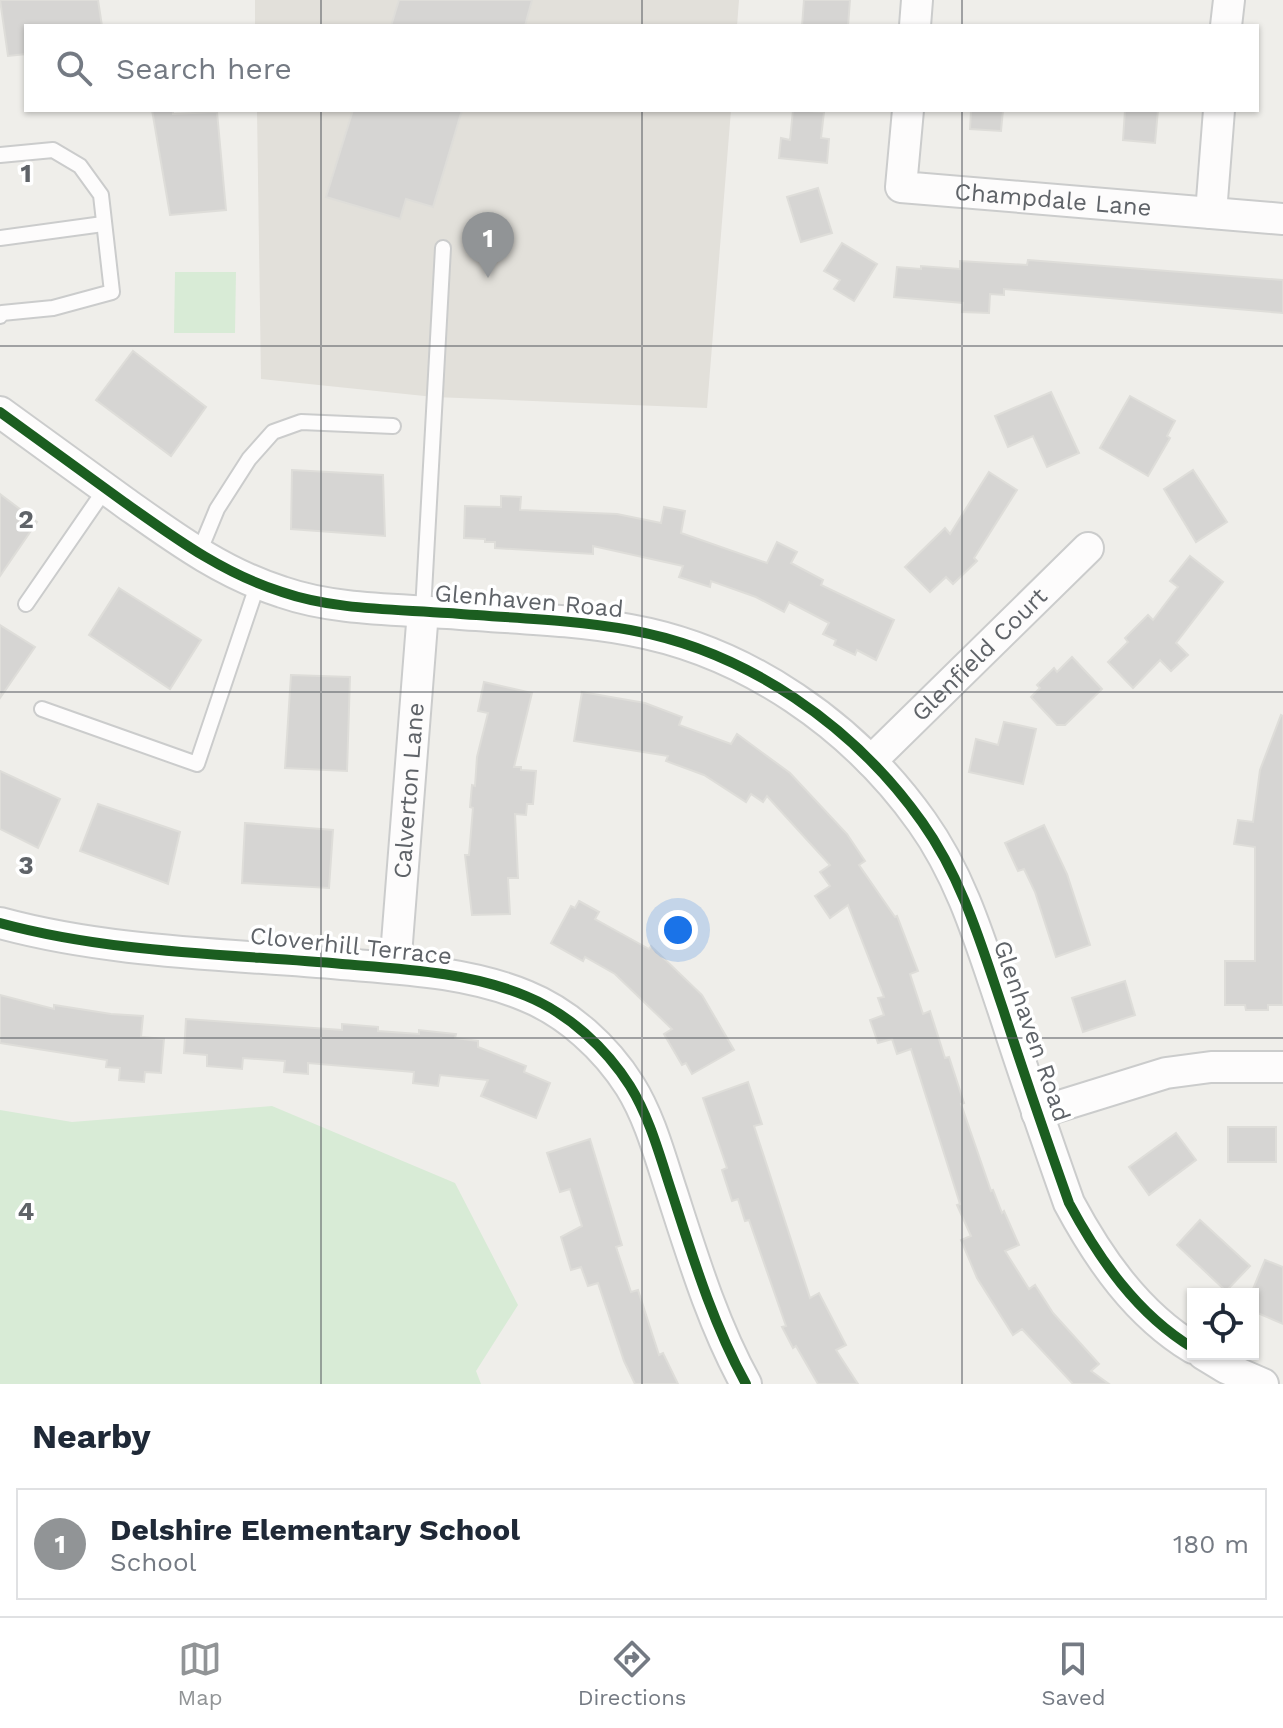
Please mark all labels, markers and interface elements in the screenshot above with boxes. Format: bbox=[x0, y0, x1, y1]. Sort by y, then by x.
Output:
search box bbox=[24, 24, 1259, 112]
icon: search bbox=[52, 46, 96, 90]
text: Search here bbox=[116, 51, 292, 86]
text: 1 bbox=[20, 158, 32, 188]
street label: Champdale Lane bbox=[954, 178, 1153, 222]
pin: 1 bbox=[462, 212, 514, 278]
text: 2 bbox=[18, 504, 34, 534]
street label: Glenhaven Road bbox=[433, 579, 625, 623]
street label: Glenfield Court bbox=[906, 582, 1053, 727]
street label: Calverton Lane bbox=[388, 701, 430, 880]
text: 3 bbox=[18, 850, 34, 880]
your location bbox=[658, 910, 698, 950]
street label: Cloverhill Terrace bbox=[249, 921, 453, 971]
street label: Glenhaven Road bbox=[988, 937, 1076, 1125]
text: 4 bbox=[18, 1196, 35, 1226]
map controls bbox=[1187, 1288, 1259, 1360]
button: locate bbox=[1187, 1288, 1259, 1360]
text: Nearby bbox=[32, 1416, 151, 1456]
text: Delshire Elementary School bbox=[110, 1512, 520, 1547]
text: 1 bbox=[54, 1529, 66, 1559]
text: 180 m bbox=[1173, 1529, 1249, 1559]
text: School bbox=[110, 1547, 196, 1577]
tab: Map bbox=[178, 1637, 222, 1710]
tab: Directions bbox=[578, 1637, 686, 1710]
tab: Saved bbox=[1042, 1637, 1105, 1710]

